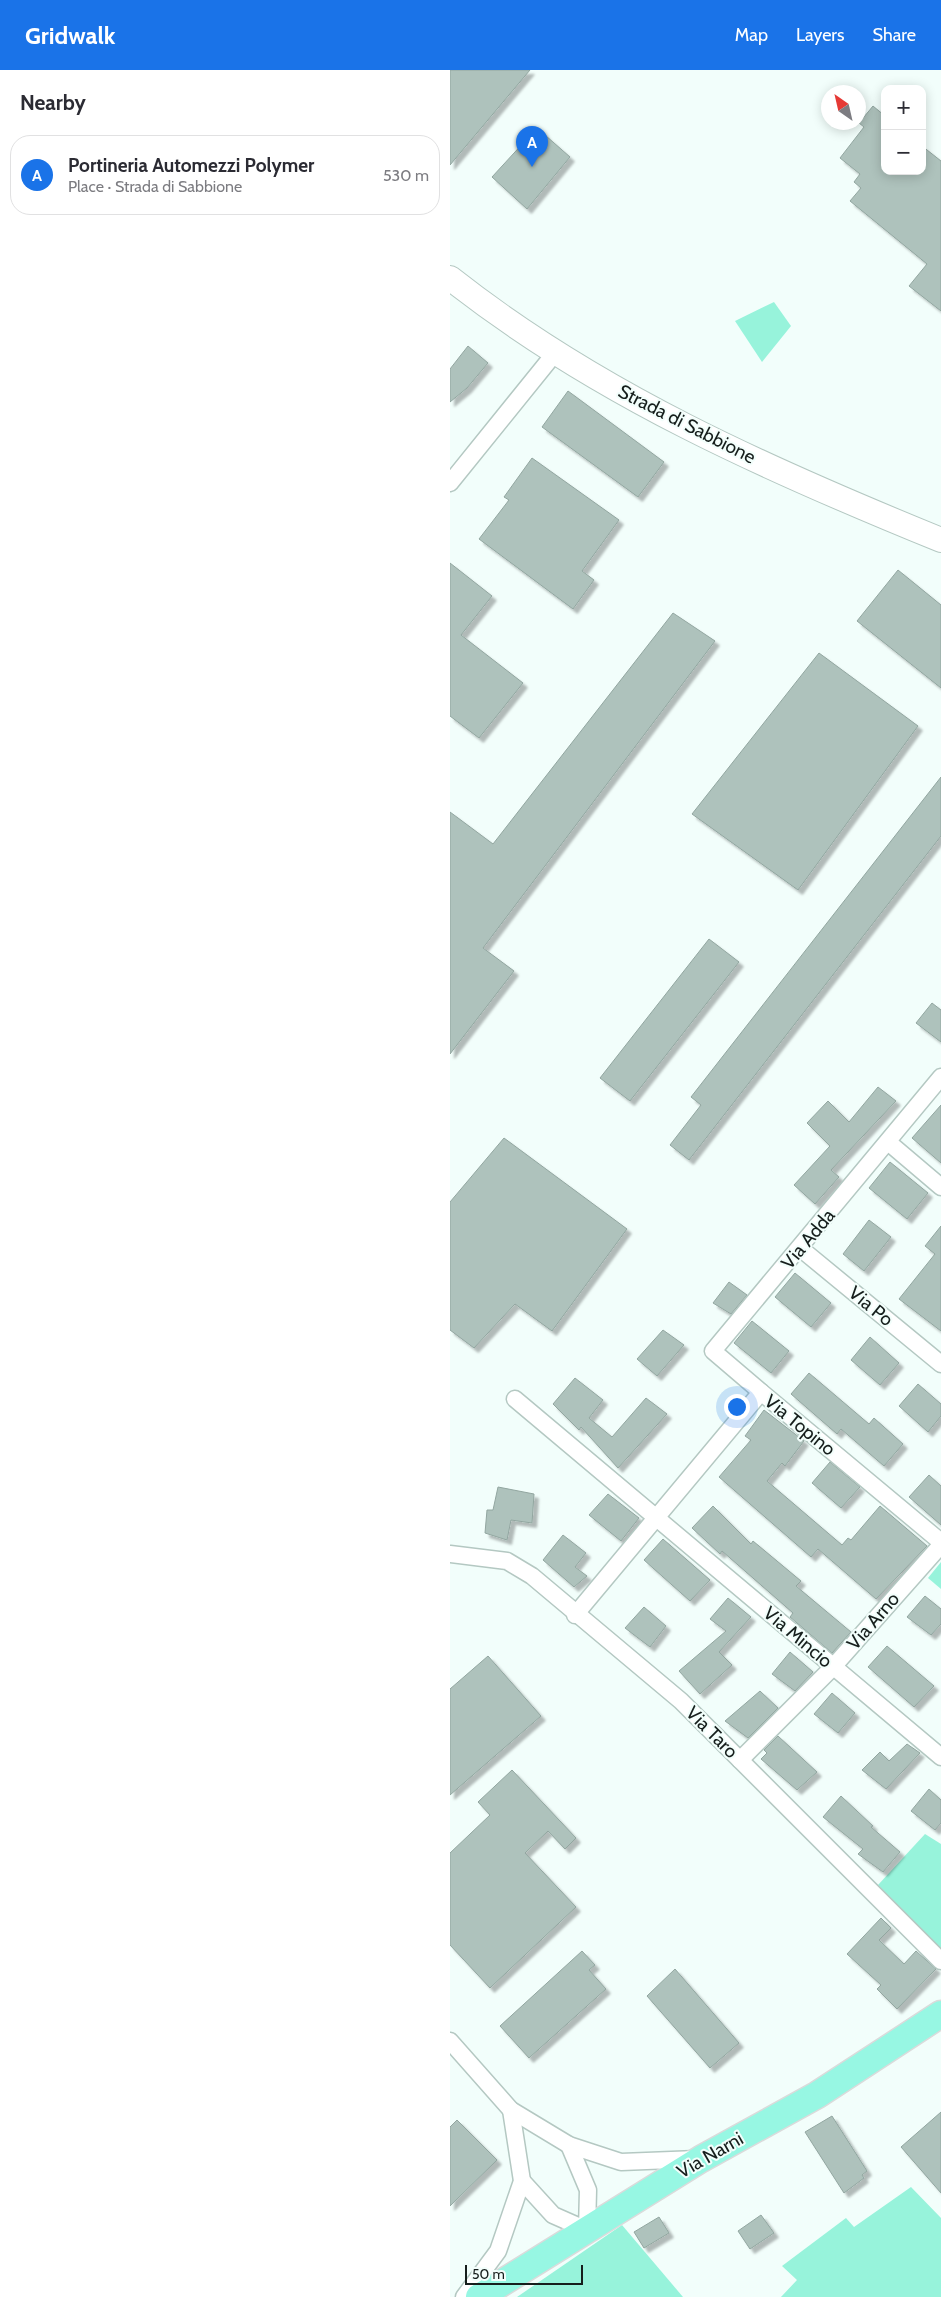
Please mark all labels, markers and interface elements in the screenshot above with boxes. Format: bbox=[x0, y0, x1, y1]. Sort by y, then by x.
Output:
text: Gridwalk bbox=[25, 21, 115, 50]
text: Map bbox=[735, 24, 768, 46]
text: Layers bbox=[796, 24, 845, 46]
text: Share bbox=[873, 24, 916, 46]
north arrow bbox=[821, 85, 866, 130]
map controls bbox=[881, 85, 926, 175]
button: + bbox=[881, 85, 926, 130]
text: Nearby bbox=[20, 90, 86, 115]
pin: A bbox=[516, 126, 548, 167]
button: − bbox=[881, 130, 926, 175]
text: Portineria Automezzi Polymer bbox=[68, 154, 314, 177]
text: A bbox=[32, 166, 42, 185]
text: 530 m bbox=[383, 166, 429, 185]
text: Place · Strada di Sabbione bbox=[68, 177, 242, 196]
street label: Strada di Sabbione bbox=[614, 379, 760, 469]
street label: Via Adda bbox=[776, 1204, 840, 1274]
street label: Via Po bbox=[844, 1281, 898, 1331]
street label: Via Topino bbox=[760, 1389, 840, 1461]
your location bbox=[724, 1394, 750, 1420]
street label: Via Arno bbox=[842, 1588, 904, 1654]
street label: Via Mincio bbox=[759, 1602, 837, 1672]
street label: Via Taro bbox=[681, 1701, 743, 1763]
street label: Via Narni bbox=[673, 2127, 747, 2183]
scale bar bbox=[465, 2262, 582, 2285]
text: 50 m bbox=[472, 2265, 505, 2283]

